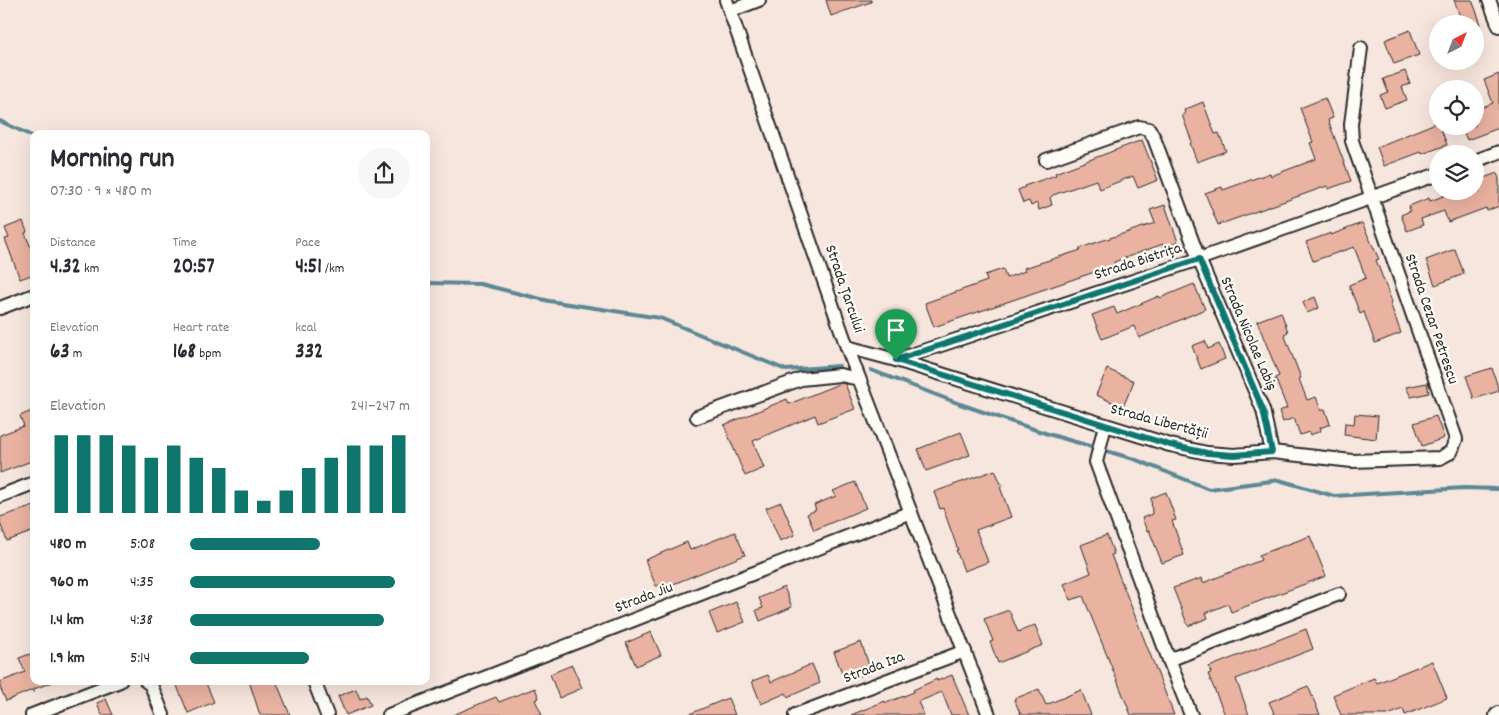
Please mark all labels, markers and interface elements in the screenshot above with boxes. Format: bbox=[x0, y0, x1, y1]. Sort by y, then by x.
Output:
north arrow bbox=[1429, 15, 1484, 70]
map controls bbox=[1429, 15, 1484, 200]
button: locate bbox=[1429, 80, 1484, 135]
text: Morning run bbox=[50, 141, 174, 181]
button: layers bbox=[1429, 145, 1484, 200]
button: share bbox=[358, 147, 410, 199]
text: 07:30 · 9 × 480 m bbox=[50, 180, 152, 203]
text: Distance bbox=[50, 233, 96, 253]
text: Time bbox=[173, 233, 197, 253]
text: Pace bbox=[295, 233, 320, 253]
street label: Strada Bistrița bbox=[1091, 237, 1185, 287]
street label: Strada Țarcului bbox=[818, 242, 870, 336]
street label: Strada Cezar Petrescu bbox=[1398, 251, 1464, 387]
text: 4.32 bbox=[50, 253, 81, 283]
text: 20:57 bbox=[173, 253, 215, 283]
text: 4:51 bbox=[295, 253, 322, 283]
text: km bbox=[81, 259, 99, 279]
text: /km bbox=[322, 259, 344, 279]
street label: Strada Nicolae Labiș bbox=[1214, 273, 1283, 395]
pin bbox=[875, 309, 917, 360]
icon: arrive bbox=[882, 316, 910, 344]
text: Elevation bbox=[50, 318, 99, 338]
text: Heart rate bbox=[173, 318, 229, 338]
text: kcal bbox=[295, 318, 317, 338]
text: 63 bbox=[50, 338, 70, 368]
text: 168 bbox=[173, 338, 196, 368]
text: 332 bbox=[295, 338, 323, 368]
text: m bbox=[70, 344, 82, 364]
text: bpm bbox=[196, 344, 221, 364]
text: Elevation bbox=[50, 395, 106, 418]
text: 241–247 m bbox=[351, 395, 410, 418]
street label: Strada Libertății bbox=[1108, 398, 1210, 446]
text: 480 m bbox=[50, 533, 86, 556]
text: 5:08 bbox=[130, 533, 155, 556]
text: 960 m bbox=[50, 571, 89, 594]
text: 4:35 bbox=[130, 571, 154, 594]
street label: Strada Jiu bbox=[612, 576, 677, 620]
text: 1.4 km bbox=[50, 609, 84, 632]
text: 4:38 bbox=[130, 609, 153, 632]
street label: Strada Iza bbox=[840, 646, 908, 690]
text: 1.9 km bbox=[50, 647, 85, 670]
text: 5:14 bbox=[130, 647, 150, 670]

